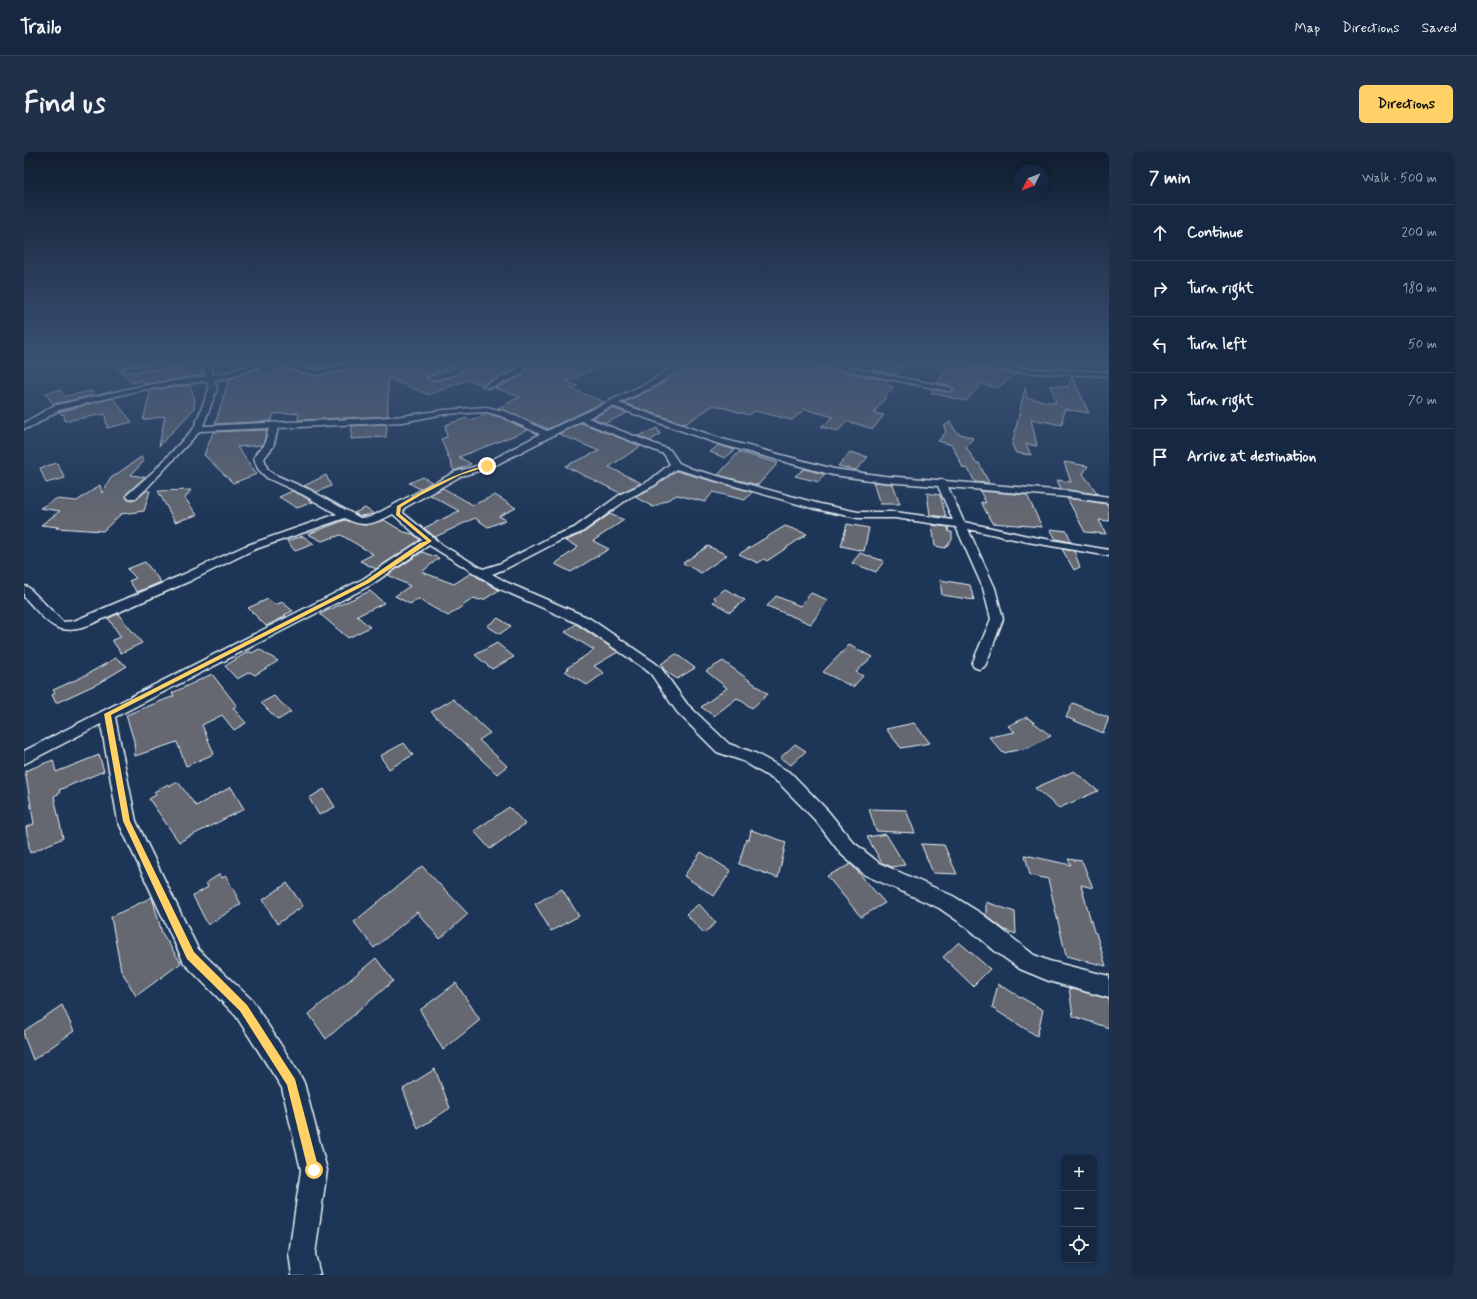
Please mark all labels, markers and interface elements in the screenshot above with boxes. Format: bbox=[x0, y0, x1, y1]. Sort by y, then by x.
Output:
text: Trailo bbox=[20, 15, 62, 40]
text: Map bbox=[1294, 19, 1320, 37]
text: Directions bbox=[1342, 19, 1400, 37]
text: Saved bbox=[1422, 19, 1457, 37]
button: Directions bbox=[1359, 85, 1453, 123]
text: Find us bbox=[24, 86, 105, 123]
north arrow bbox=[1013, 164, 1049, 200]
text: 7 min bbox=[1149, 167, 1191, 189]
text: Walk · 500 m bbox=[1362, 170, 1437, 187]
icon: ahead bbox=[1149, 222, 1171, 244]
text: Continue bbox=[1187, 223, 1243, 243]
text: 200 m bbox=[1402, 224, 1437, 241]
icon: right bbox=[1149, 278, 1171, 300]
text: Turn right bbox=[1187, 279, 1254, 299]
text: 180 m bbox=[1402, 280, 1437, 297]
icon: left bbox=[1149, 334, 1171, 356]
text: Turn left bbox=[1187, 335, 1247, 355]
text: 50 m bbox=[1408, 336, 1437, 353]
icon: right bbox=[1149, 390, 1171, 412]
text: Turn right bbox=[1187, 391, 1254, 411]
text: 70 m bbox=[1408, 392, 1437, 409]
icon: arrive bbox=[1149, 446, 1171, 468]
text: Arrive at destination bbox=[1187, 447, 1316, 467]
route end bbox=[478, 457, 496, 475]
map controls bbox=[1061, 1155, 1097, 1263]
button: + bbox=[1061, 1155, 1097, 1191]
route start bbox=[305, 1161, 323, 1179]
button: − bbox=[1061, 1191, 1097, 1227]
button: locate bbox=[1061, 1227, 1097, 1263]

